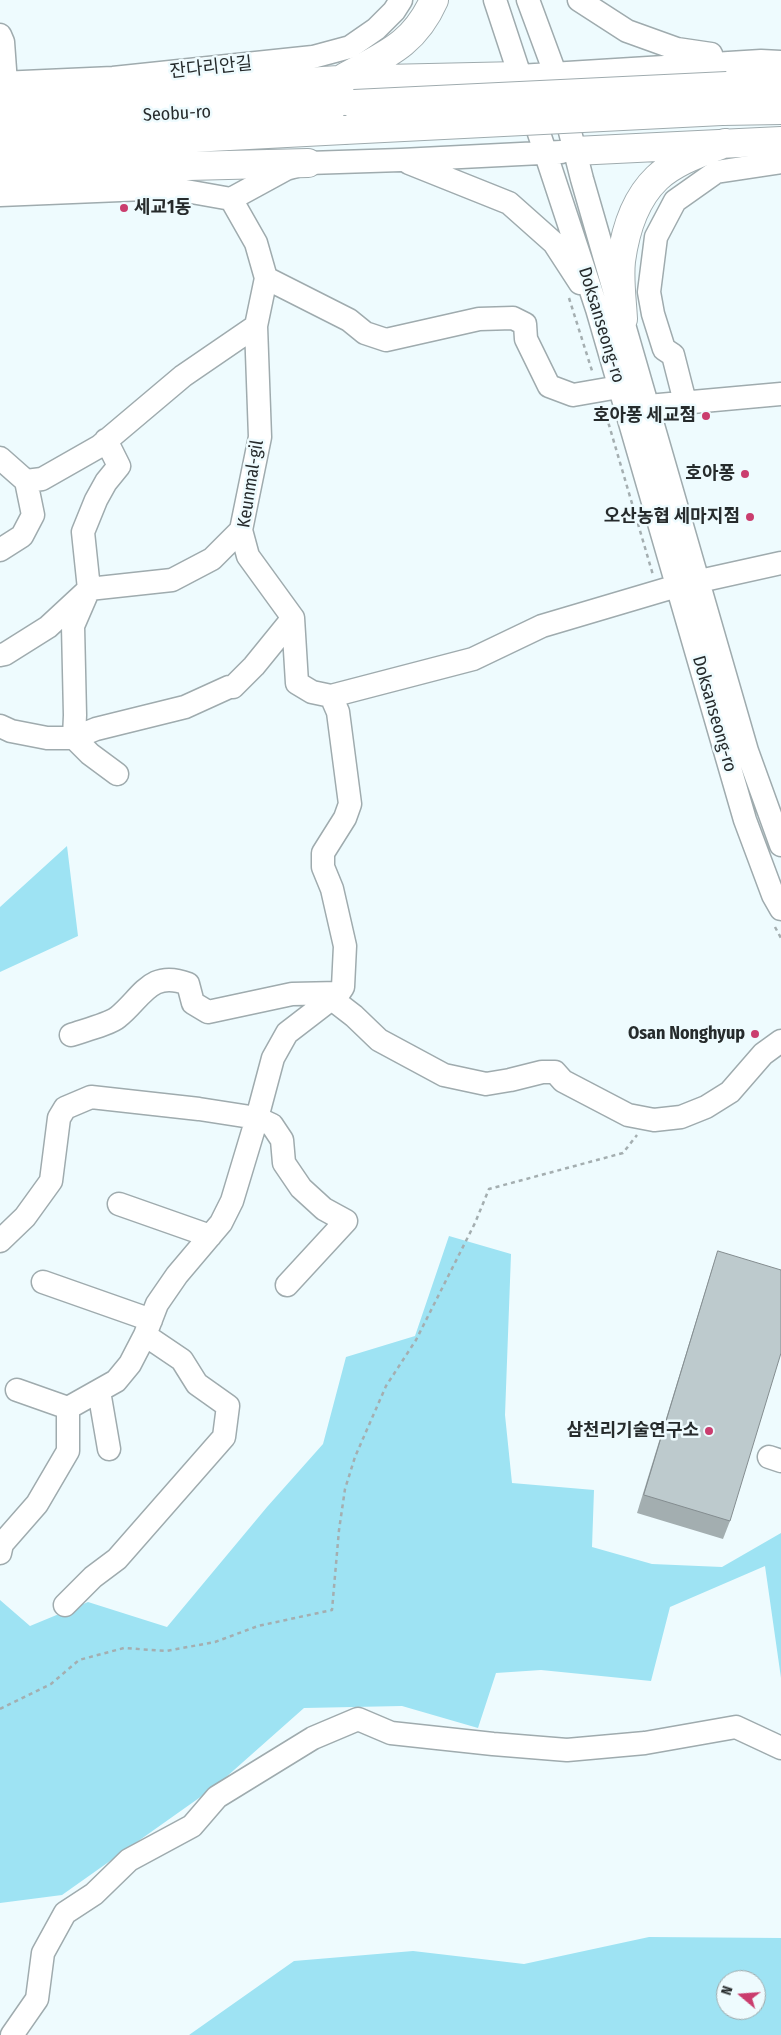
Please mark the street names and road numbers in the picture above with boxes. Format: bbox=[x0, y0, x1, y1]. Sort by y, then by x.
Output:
street label: 잔다리안길 bbox=[169, 53, 253, 83]
street label: Seobu-ro bbox=[142, 101, 212, 127]
street label: Doksanseong-ro bbox=[573, 265, 629, 385]
street label: Keunmal-gil bbox=[233, 439, 269, 529]
street label: Doksanseong-ro bbox=[687, 653, 741, 775]

